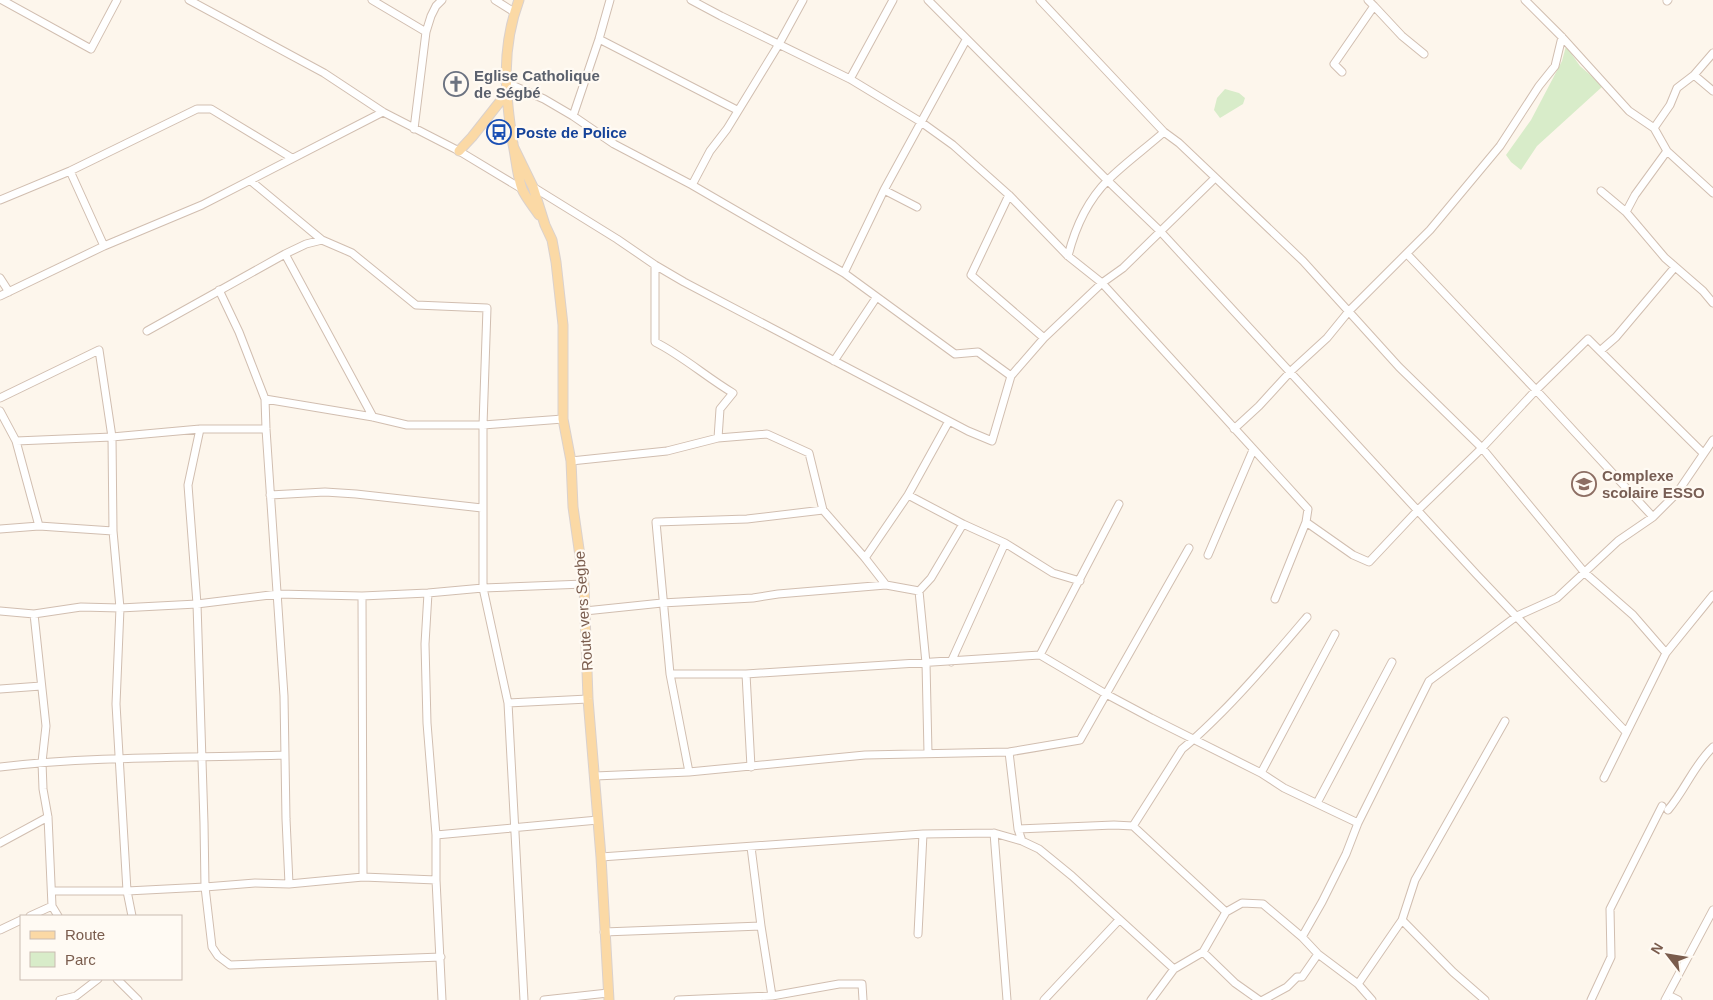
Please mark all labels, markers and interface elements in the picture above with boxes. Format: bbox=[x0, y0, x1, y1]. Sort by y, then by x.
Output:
place label: Eglise Catholique de Ségbé bbox=[474, 67, 600, 101]
church icon: Eglise Catholique de Ségbé bbox=[443, 71, 469, 97]
bus stop icon: Poste de Police bbox=[486, 119, 512, 145]
place label: Poste de Police bbox=[516, 124, 627, 141]
place label: Complexe scolaire ESSO bbox=[1602, 467, 1705, 501]
school or university icon: Complexe scolaire ESSO bbox=[1571, 471, 1597, 497]
street label: Route vers Segbe bbox=[570, 551, 596, 671]
legend bbox=[20, 915, 182, 980]
text: Route bbox=[65, 926, 105, 943]
north arrow bbox=[1643, 930, 1693, 980]
text: N bbox=[1647, 940, 1666, 957]
text: Parc bbox=[65, 951, 96, 968]

